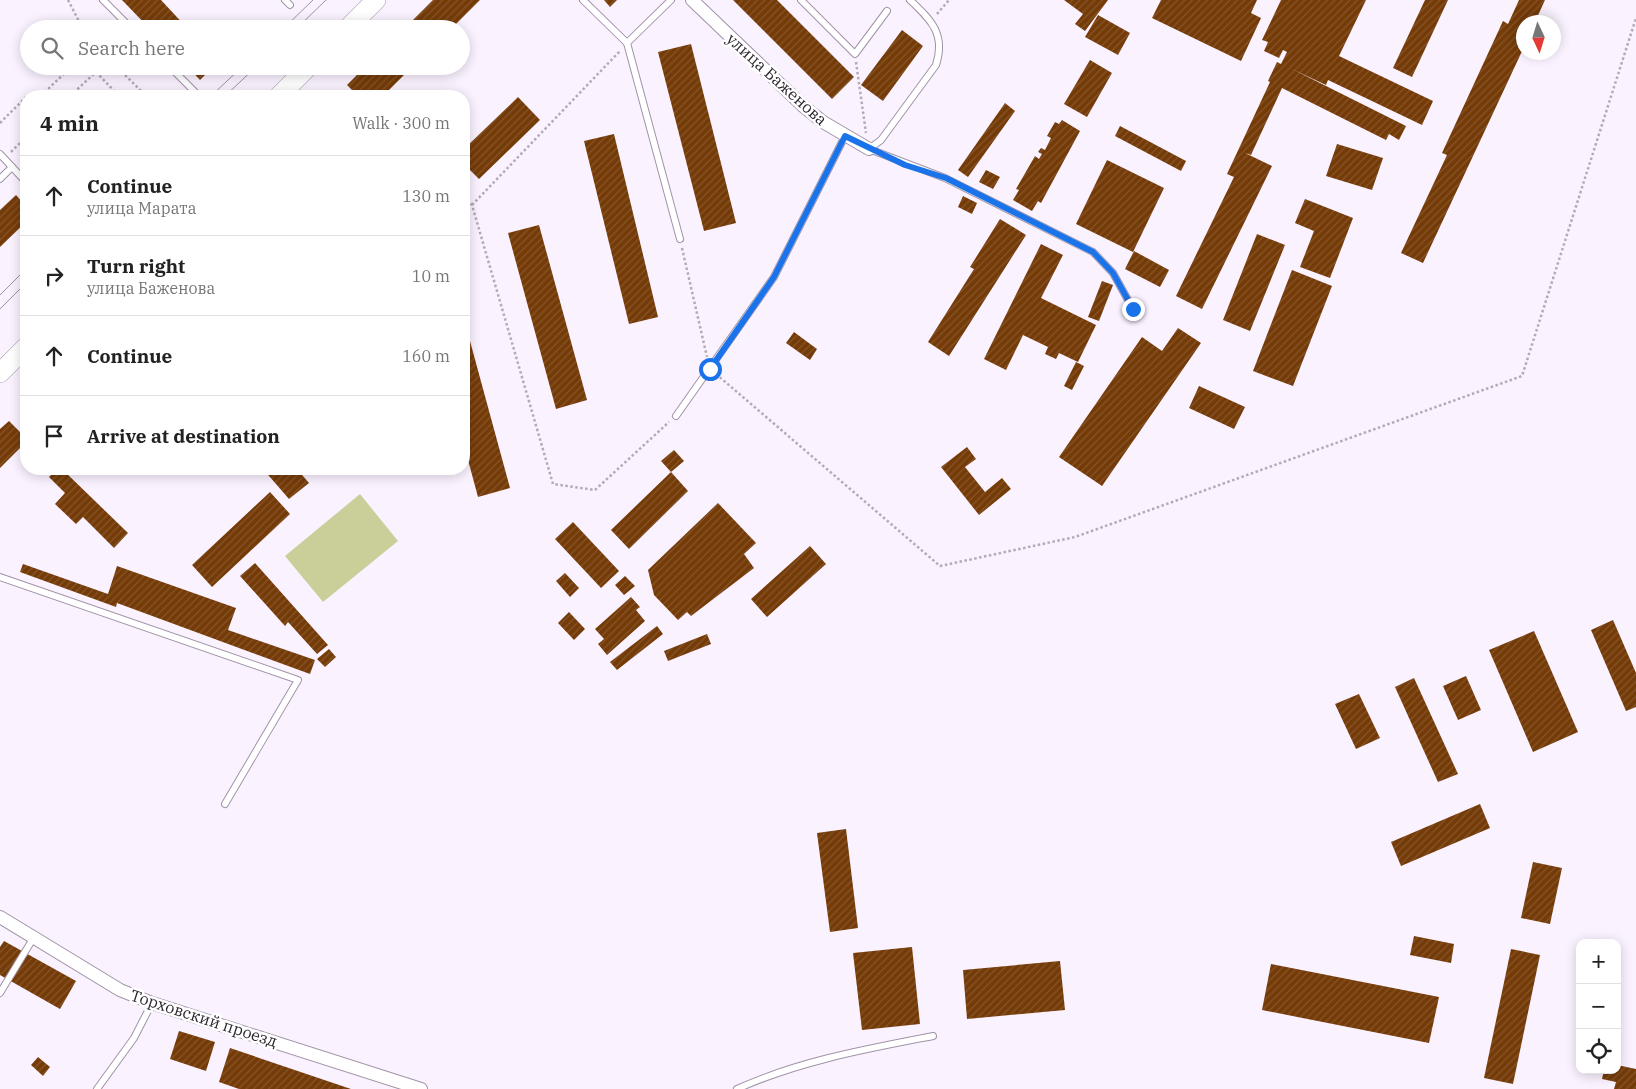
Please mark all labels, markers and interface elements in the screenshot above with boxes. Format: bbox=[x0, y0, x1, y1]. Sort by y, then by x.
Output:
north arrow bbox=[1516, 15, 1561, 60]
search box bbox=[20, 20, 470, 75]
street label: улица Баженова bbox=[723, 29, 832, 130]
icon: search bbox=[38, 34, 66, 62]
text: Search here bbox=[78, 36, 185, 60]
text: 4 min bbox=[40, 109, 99, 137]
text: Walk · 300 m bbox=[352, 113, 450, 133]
text: Continue bbox=[87, 174, 172, 198]
icon: ahead bbox=[40, 182, 68, 210]
text: 130 m bbox=[402, 186, 450, 206]
text: улица Марата bbox=[87, 198, 196, 218]
text: Turn right bbox=[87, 254, 185, 278]
icon: right bbox=[40, 262, 68, 290]
text: 10 m bbox=[412, 266, 450, 286]
text: улица Баженова bbox=[87, 278, 215, 298]
route end bbox=[1122, 298, 1145, 321]
icon: ahead bbox=[40, 342, 68, 370]
text: Continue bbox=[87, 344, 172, 368]
text: 160 m bbox=[402, 346, 450, 366]
route start bbox=[699, 358, 722, 381]
icon: arrive bbox=[40, 422, 68, 450]
text: Arrive at destination bbox=[87, 424, 280, 448]
map controls bbox=[1576, 939, 1621, 1074]
button: + bbox=[1576, 939, 1621, 984]
button: − bbox=[1576, 984, 1621, 1029]
street label: Торховский проезд bbox=[128, 985, 280, 1051]
button: locate bbox=[1576, 1029, 1621, 1074]

